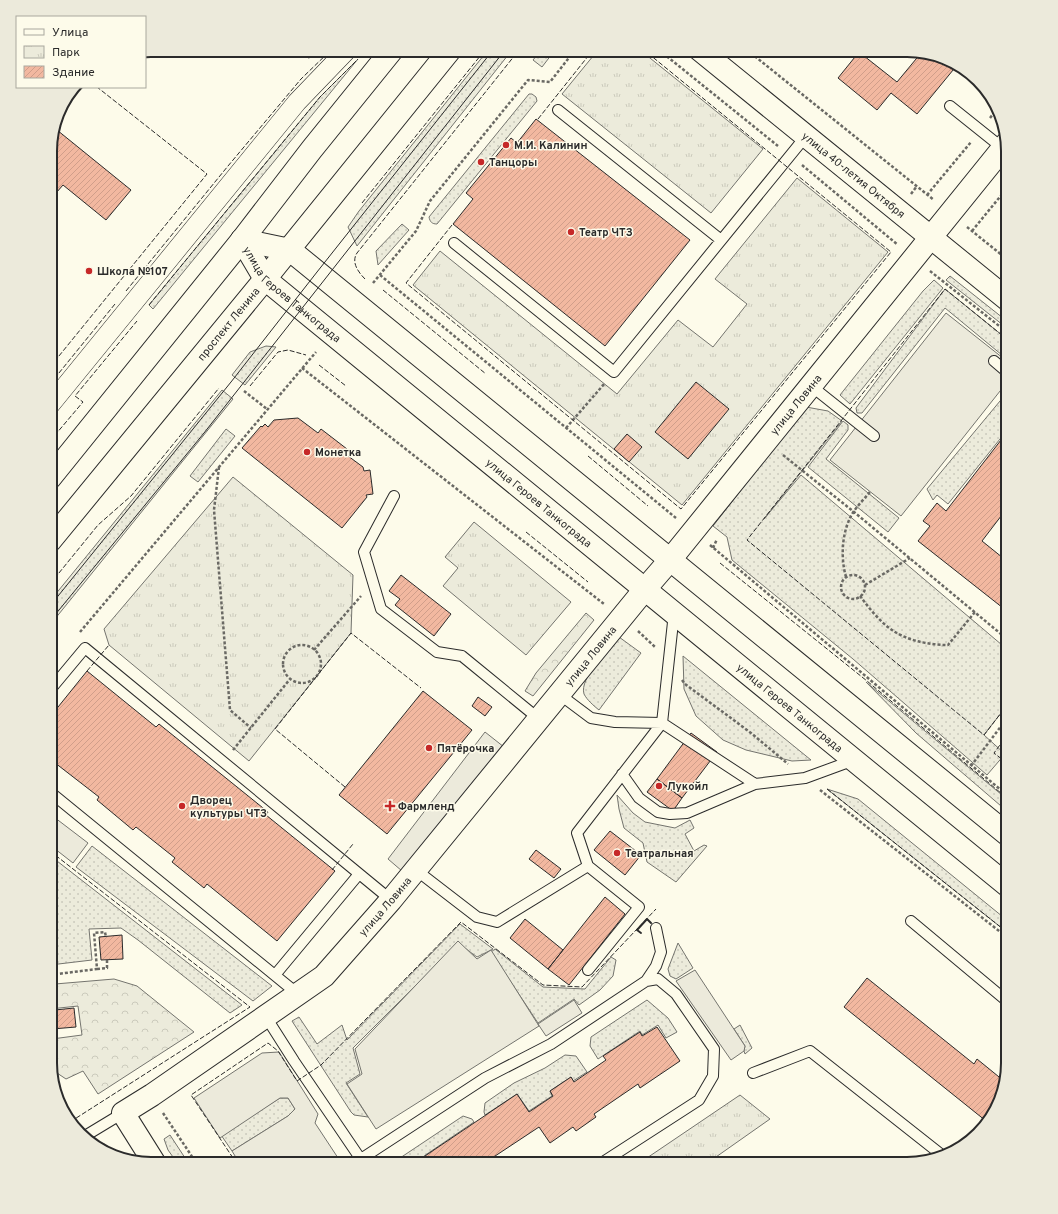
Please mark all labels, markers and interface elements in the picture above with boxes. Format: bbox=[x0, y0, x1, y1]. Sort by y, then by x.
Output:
legend bbox=[16, 16, 146, 88]
text: Улица bbox=[52, 25, 88, 41]
text: Парк bbox=[52, 45, 80, 61]
text: Здание bbox=[52, 65, 95, 81]
street label: улица 40-летия Октября bbox=[798, 129, 908, 222]
place label: М.И. Калинин bbox=[514, 139, 587, 153]
marker: М.И. Калинин bbox=[501, 140, 511, 150]
place label: Танцоры bbox=[489, 156, 537, 170]
marker: Танцоры bbox=[476, 157, 486, 167]
place label: Театр ЧТЗ bbox=[579, 226, 633, 240]
marker: Театр ЧТЗ bbox=[566, 227, 576, 237]
street label: улица Героев Танкограда bbox=[239, 244, 343, 346]
place label: Школа №107 bbox=[97, 265, 168, 279]
marker: Школа №107 bbox=[84, 266, 94, 276]
street label: проспект Ленина bbox=[195, 285, 263, 364]
street label: улица Ловина bbox=[768, 372, 825, 438]
place label: Монетка bbox=[315, 446, 361, 460]
marker: Монетка bbox=[302, 447, 312, 457]
street label: улица Героев Танкограда bbox=[482, 456, 594, 551]
street label: улица Ловина bbox=[562, 623, 620, 690]
street label: улица Героев Танкограда bbox=[733, 661, 845, 756]
place label: Пятёрочка bbox=[437, 742, 495, 756]
marker: Пятёрочка bbox=[424, 743, 434, 753]
place label: Лукойл bbox=[667, 780, 708, 794]
marker: Лукойл bbox=[654, 781, 664, 791]
place label: Дворец культуры ЧТЗ bbox=[190, 794, 267, 821]
place label: Фармленд bbox=[398, 800, 455, 814]
marker: Дворец культуры ЧТЗ bbox=[177, 801, 187, 811]
marker: Фармленд bbox=[385, 801, 395, 811]
place label: Театральная bbox=[625, 847, 694, 861]
marker: Театральная bbox=[612, 848, 622, 858]
street label: улица Ловина bbox=[356, 874, 415, 940]

